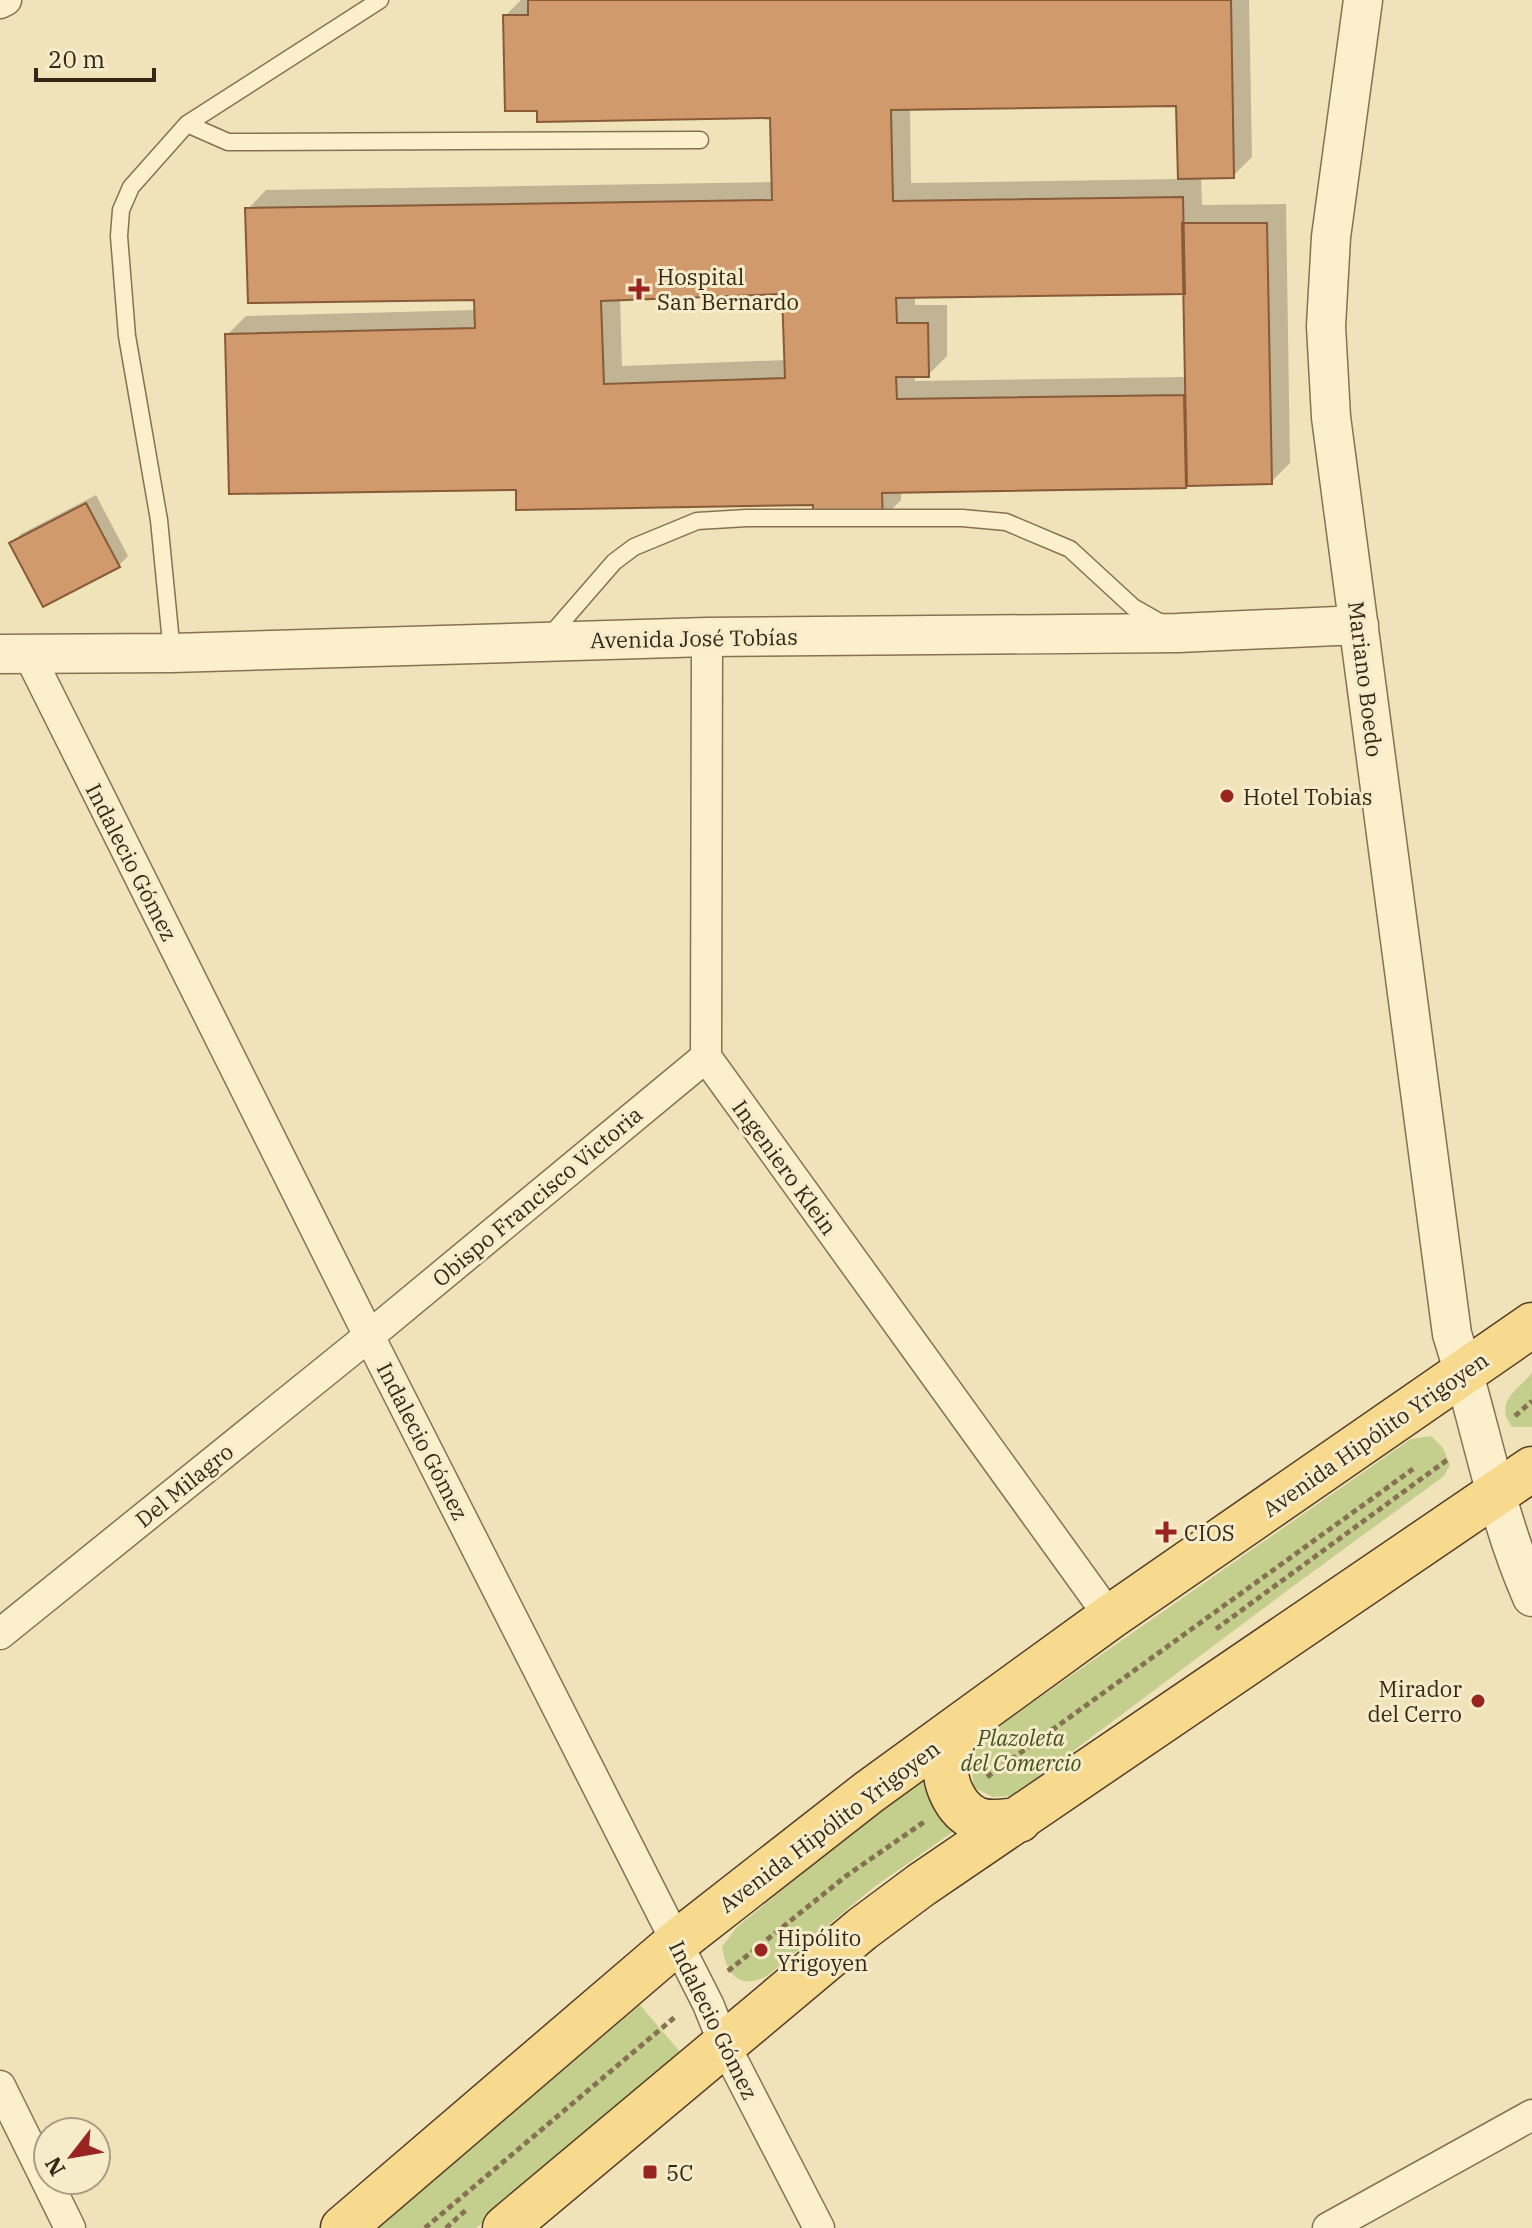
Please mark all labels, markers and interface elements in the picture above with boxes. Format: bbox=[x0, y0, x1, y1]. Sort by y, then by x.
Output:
scale bar bbox=[36, 32, 154, 82]
text: 20 m bbox=[48, 43, 105, 75]
place label: Hospital San Bernardo bbox=[657, 262, 799, 316]
marker: Hospital San Bernardo bbox=[628, 278, 650, 300]
street label: Mariano Boedo bbox=[1342, 600, 1390, 758]
street label: Avenida José Tobías bbox=[590, 622, 798, 654]
street label: Indalecio Gómez bbox=[80, 778, 184, 946]
place label: Hotel Tobias bbox=[1243, 782, 1373, 811]
marker: Hotel Tobias bbox=[1218, 787, 1236, 805]
street label: Ingeniero Klein bbox=[726, 1094, 844, 1240]
street label: Obispo Francisco Victoria bbox=[426, 1099, 648, 1293]
street label: Avenida Hipólito Yrigoyen bbox=[1256, 1345, 1494, 1523]
street label: Indalecio Gómez bbox=[371, 1357, 475, 1525]
street label: Del Milagro bbox=[129, 1437, 239, 1533]
place label: CIOS bbox=[1184, 1518, 1235, 1547]
marker: CIOS bbox=[1155, 1521, 1177, 1543]
place label: Mirador del Cerro bbox=[1367, 1674, 1462, 1728]
marker: Mirador del Cerro bbox=[1469, 1692, 1487, 1710]
park label: Plazoleta del Comercio bbox=[961, 1723, 1082, 1777]
street label: Avenida Hipólito Yrigoyen bbox=[713, 1733, 945, 1919]
place label: Hipólito Yrigoyen bbox=[777, 1923, 868, 1977]
street label: Indalecio Gómez bbox=[663, 1936, 765, 2104]
marker: Hipólito Yrigoyen bbox=[752, 1941, 770, 1959]
north arrow bbox=[32, 2116, 112, 2196]
text: N bbox=[38, 2152, 71, 2181]
place label: 5C bbox=[666, 2158, 693, 2187]
marker: 5C bbox=[641, 2163, 659, 2181]

